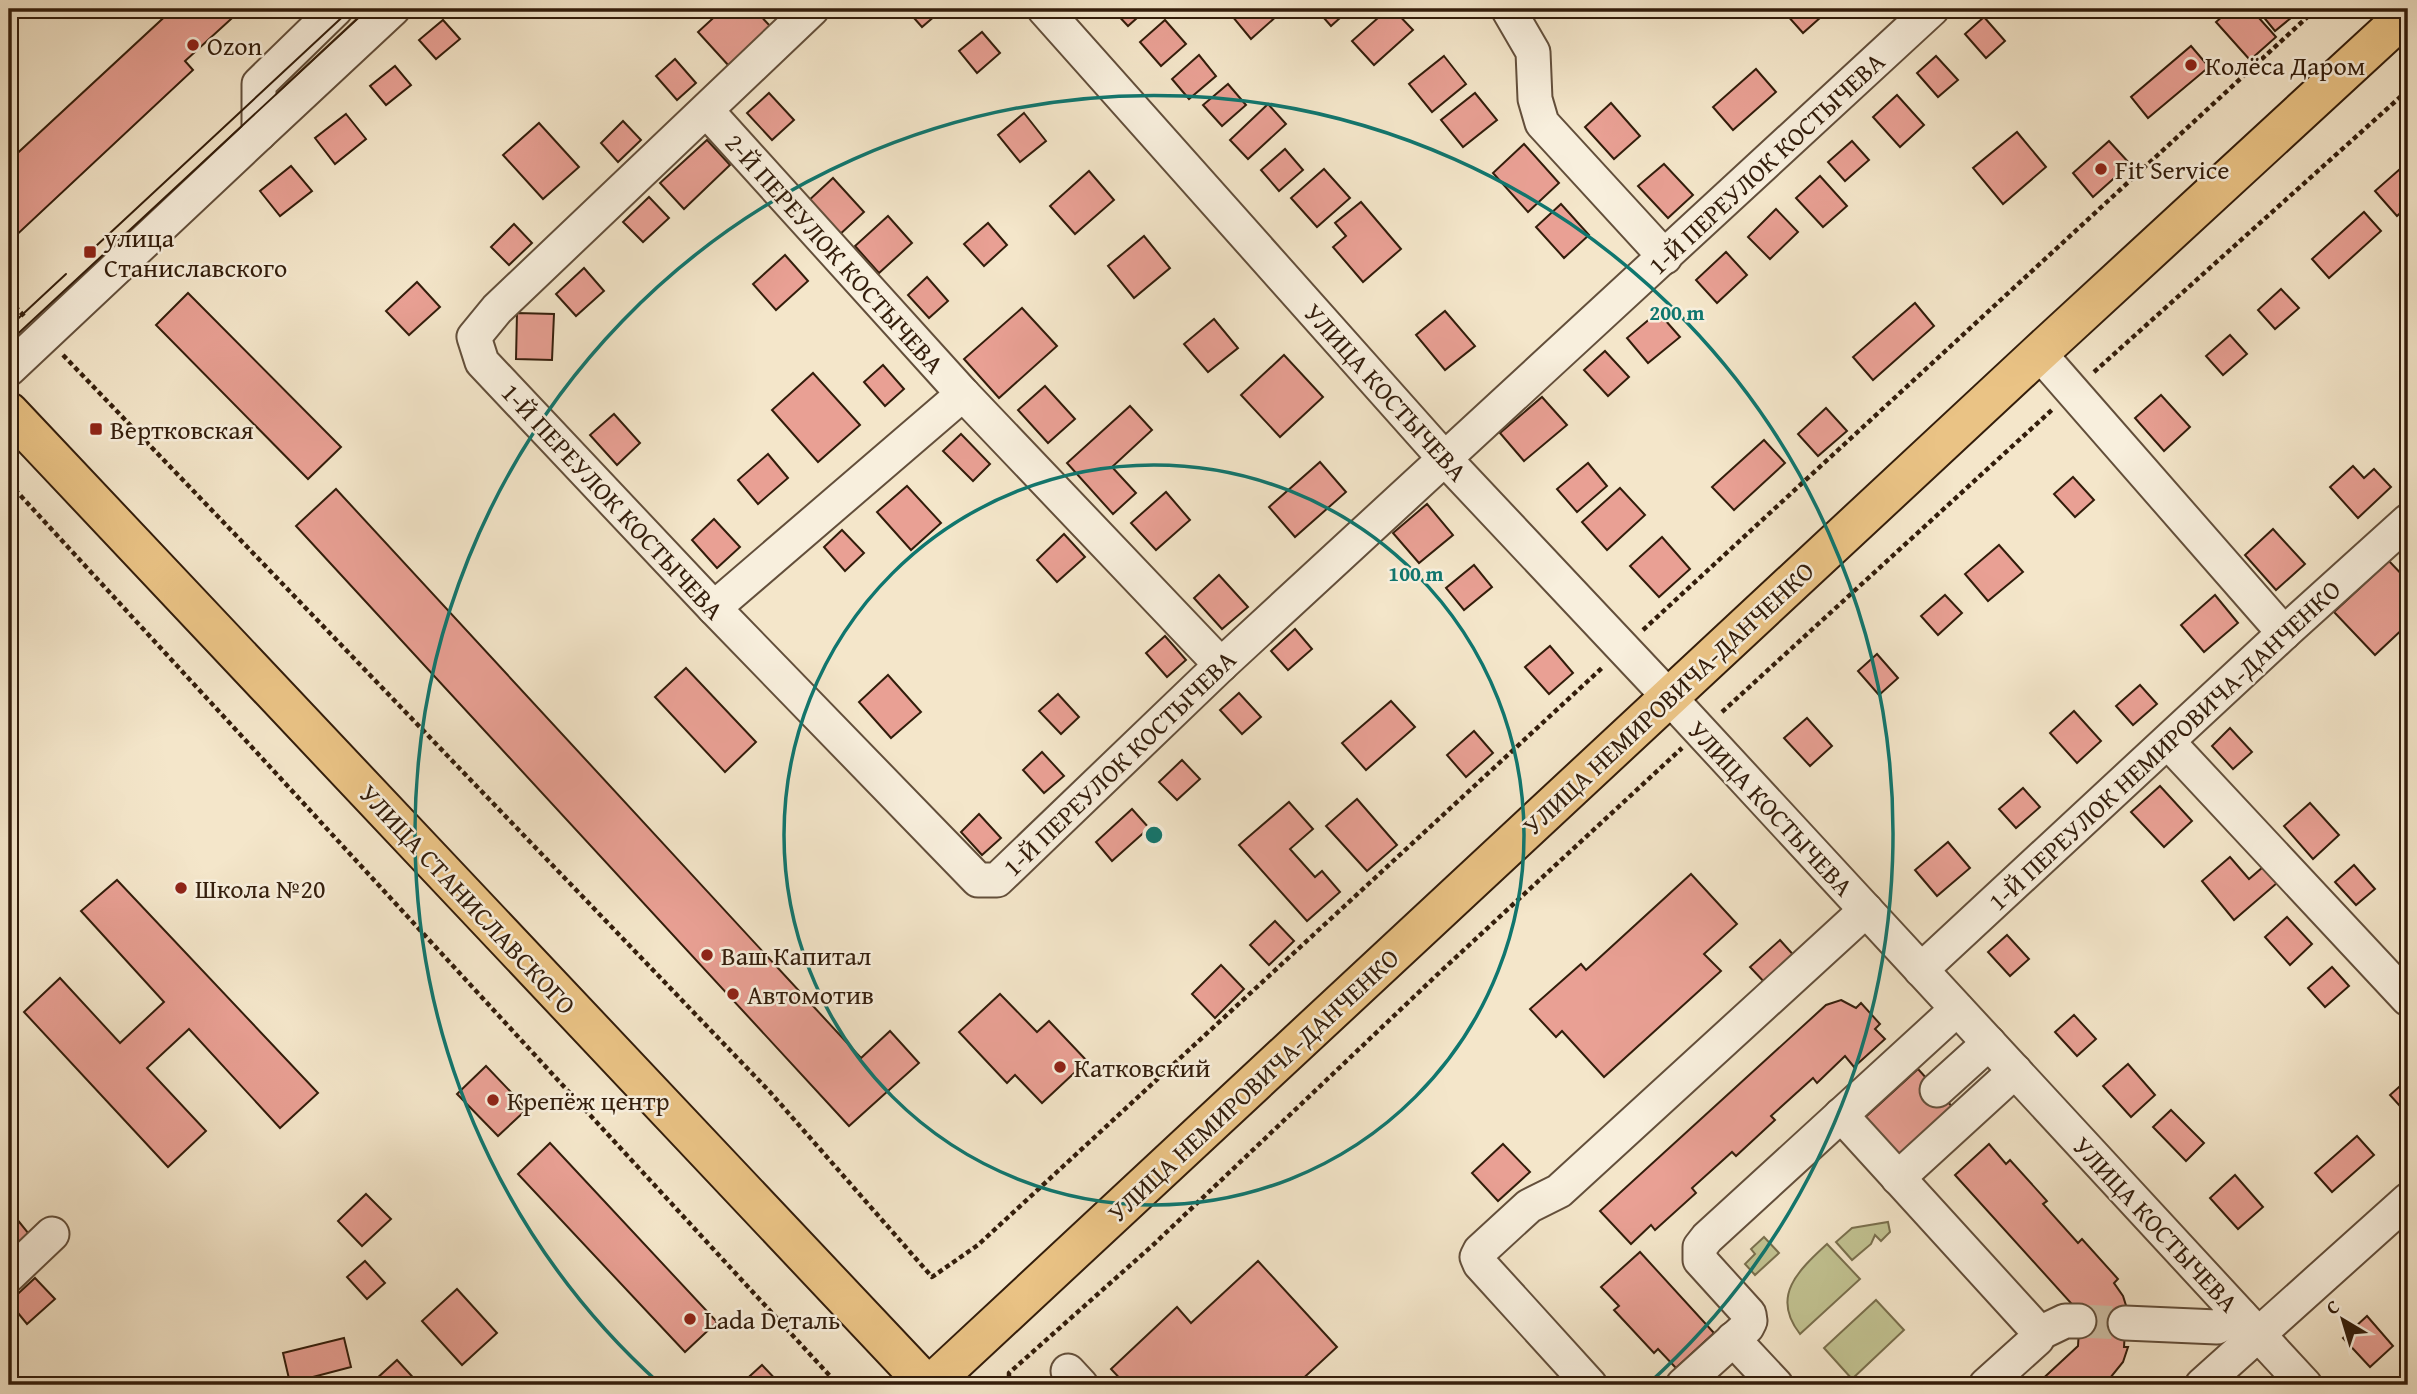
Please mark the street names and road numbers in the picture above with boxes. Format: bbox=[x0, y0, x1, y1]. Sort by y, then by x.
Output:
street label: 1-Й ПЕРЕУЛОК КОСТЫЧЕВА bbox=[1639, 42, 1893, 284]
street label: 2-Й ПЕРЕУЛОК КОСТЫЧЕВА bbox=[716, 124, 954, 382]
street label: УЛИЦА КОСТЫЧЕВА bbox=[1295, 294, 1477, 490]
street label: 1-Й ПЕРЕУЛОК КОСТЫЧЕВА bbox=[492, 374, 734, 628]
street label: УЛИЦА НЕМИРОВИЧА-ДАНЧЕНКО bbox=[1513, 552, 1823, 844]
street label: 1-Й ПЕРЕУЛОК НЕМИРОВИЧА-ДАНЧЕНКО bbox=[1979, 570, 2349, 920]
street label: 1-Й ПЕРЕУЛОК КОСТЫЧЕВА bbox=[993, 641, 1245, 885]
street label: УЛИЦА КОСТЫЧЕВА bbox=[1679, 711, 1863, 905]
street label: УЛИЦА СТАНИСЛАВСКОГО bbox=[350, 775, 586, 1023]
street label: УЛИЦА НЕМИРОВИЧА-ДАНЧЕНКО bbox=[1098, 939, 1408, 1231]
street label: УЛИЦА КОСТЫЧЕВА bbox=[2064, 1127, 2248, 1321]

